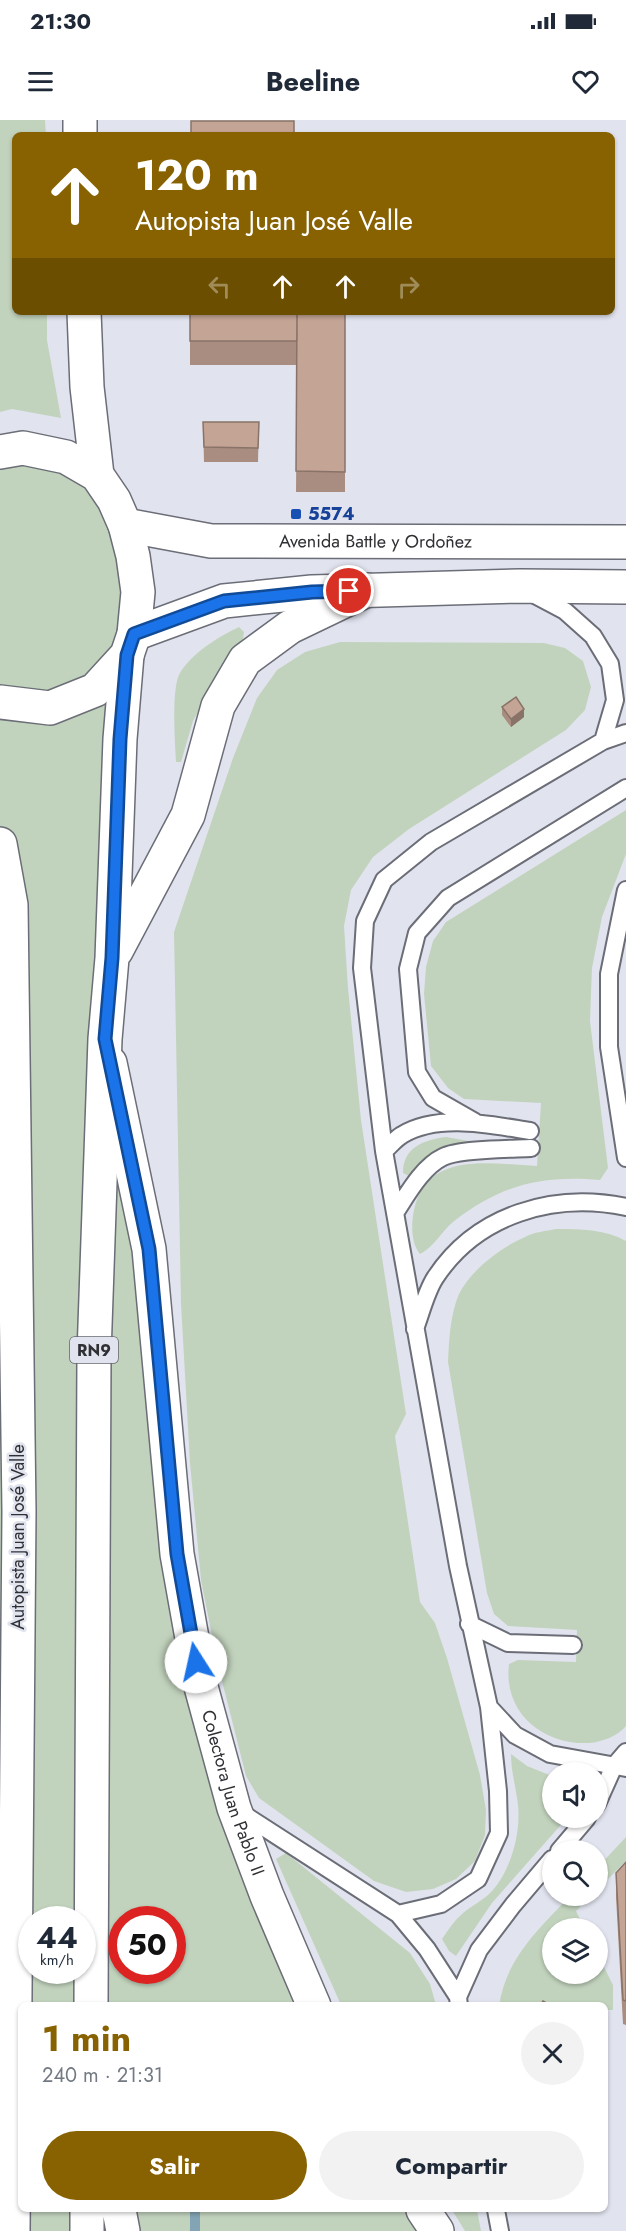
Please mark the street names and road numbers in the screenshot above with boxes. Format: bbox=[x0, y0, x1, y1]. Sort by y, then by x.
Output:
street label: Avenida Battle y Ordoñez bbox=[279, 528, 473, 555]
road number: RN9 bbox=[70, 1337, 118, 1363]
street label: Autopista Juan José Valle bbox=[5, 1444, 31, 1630]
street label: Colectora Juan Pablo II bbox=[195, 1707, 271, 1879]

